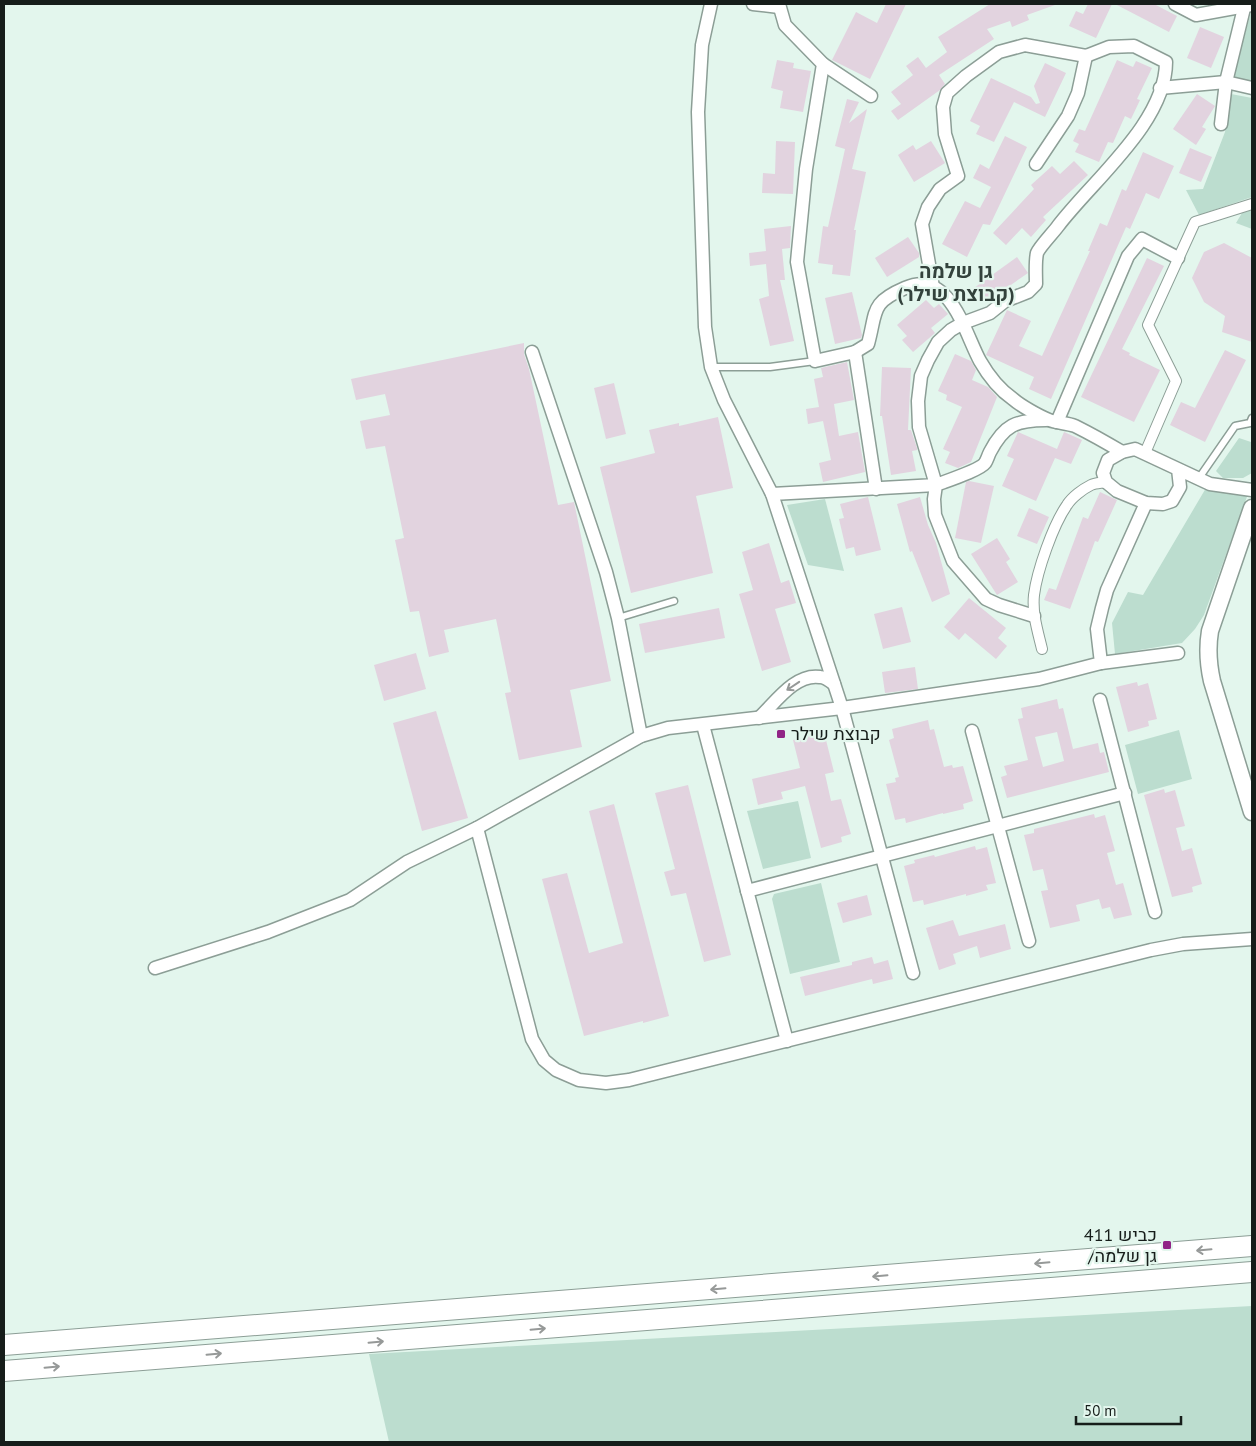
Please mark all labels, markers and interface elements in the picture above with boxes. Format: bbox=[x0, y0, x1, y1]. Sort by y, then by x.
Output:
district label: גן שלמה (קבוצת שילר) bbox=[897, 258, 1015, 307]
one-way arrow bbox=[786, 682, 800, 692]
place label: קבוצת שילר bbox=[791, 722, 881, 745]
marker: קבוצת שילר bbox=[775, 728, 787, 740]
place label: כביש 411 /גן שלמה bbox=[1084, 1223, 1157, 1267]
marker: כביש 411 /גן שלמה bbox=[1161, 1239, 1173, 1251]
one-way arrow bbox=[1196, 1245, 1212, 1255]
one-way arrow bbox=[1034, 1258, 1050, 1268]
one-way arrow bbox=[872, 1271, 888, 1280]
one-way arrow bbox=[710, 1284, 726, 1293]
one-way arrow bbox=[530, 1324, 546, 1333]
one-way arrow bbox=[368, 1337, 384, 1346]
one-way arrow bbox=[206, 1350, 222, 1359]
one-way arrow bbox=[44, 1363, 60, 1372]
scale bar bbox=[1076, 1394, 1181, 1426]
text: 50 m bbox=[1084, 1401, 1117, 1420]

